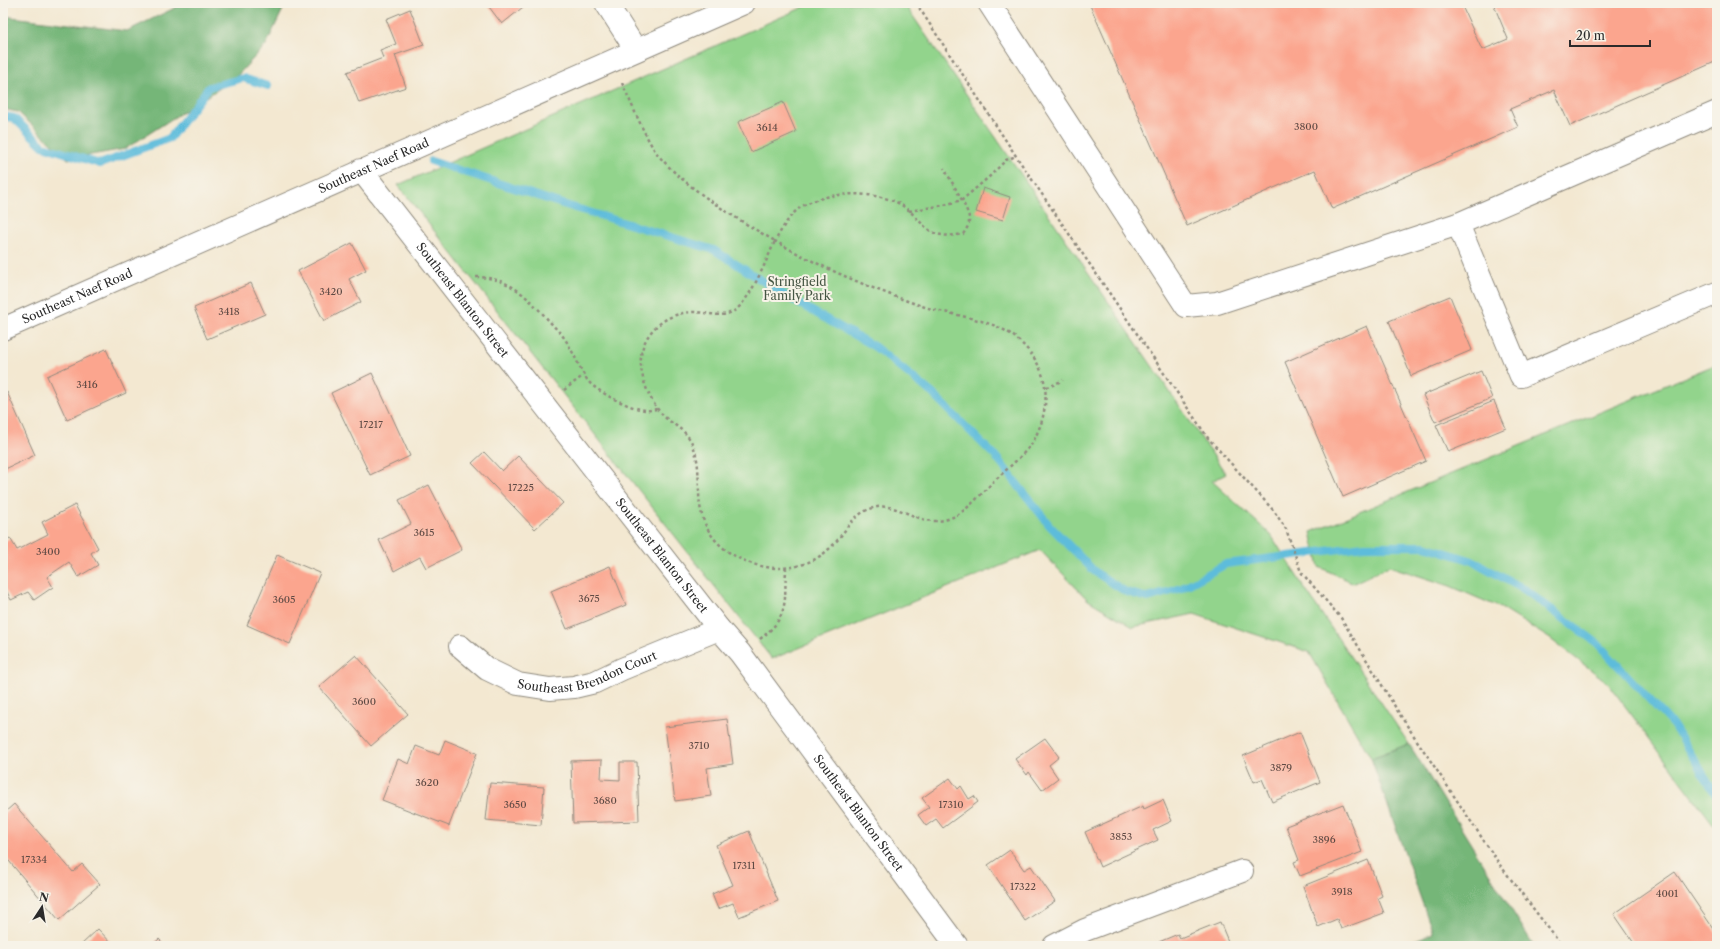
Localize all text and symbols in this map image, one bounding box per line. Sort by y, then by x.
scale bar [1570,22,1650,48]
text: 20 m [1576,28,1605,43]
house number: 3800 [1294,120,1318,133]
house number: 3614 [756,121,778,134]
street label: Southeast Naef Road [316,134,432,196]
street label: Southeast Blanton Street [413,239,513,361]
street label: Southeast Naef Road [19,265,135,327]
park label: Stringfield Family Park [763,274,832,303]
house number: 3420 [319,285,343,298]
house number: 3418 [218,305,240,318]
house number: 3416 [76,378,98,391]
house number: 17217 [359,418,383,431]
house number: 17225 [508,481,534,494]
street label: Southeast Blanton Street [613,495,712,616]
house number: 3615 [414,526,435,539]
house number: 3400 [36,545,60,558]
house number: 3675 [578,592,600,605]
house number: 3605 [272,593,296,606]
street label: Southeast Brendon Court [516,647,659,696]
house number: 3600 [352,695,376,708]
house number: 3710 [689,739,709,752]
street label: Southeast Blanton Street [811,751,907,875]
house number: 3879 [1270,761,1292,774]
house number: 3620 [415,776,439,789]
house number: 3680 [593,794,617,807]
house number: 3650 [503,798,527,811]
house number: 17310 [938,798,964,811]
house number: 3853 [1110,830,1132,843]
house number: 3896 [1312,833,1336,846]
house number: 17334 [21,853,47,866]
house number: 17311 [732,859,756,872]
house number: 17322 [1010,880,1036,893]
house number: 3918 [1331,885,1353,898]
north arrow [22,887,62,927]
house number: 4001 [1656,887,1679,900]
text: N [38,889,51,905]

